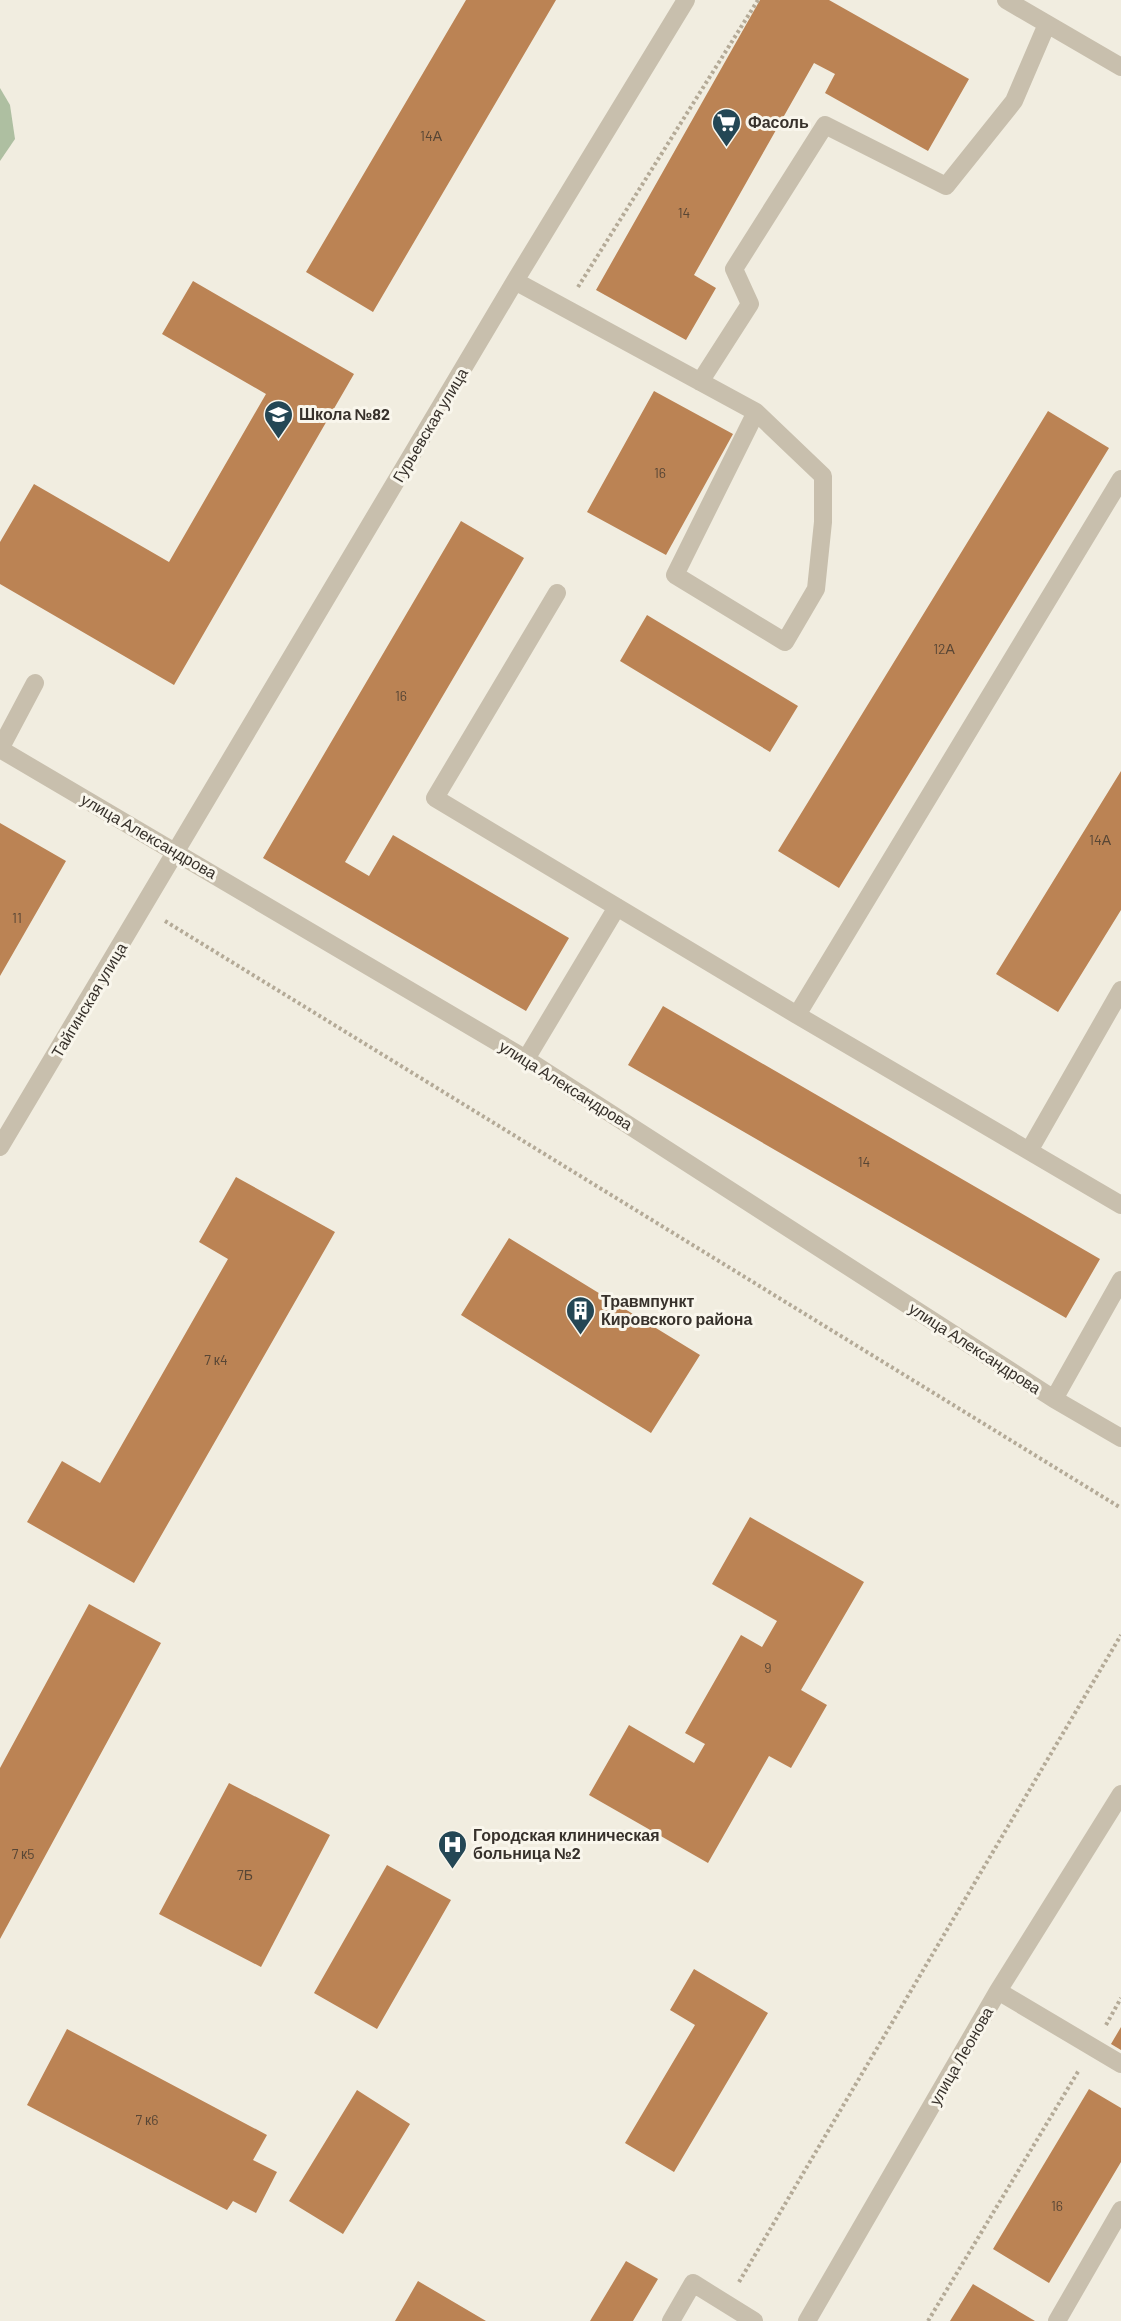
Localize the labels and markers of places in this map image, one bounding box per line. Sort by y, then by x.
supermarket icon: Фасоль [711,106,743,148]
place label: Фасоль [748,112,809,131]
school or university icon: Школа №82 [262,398,294,440]
place label: Школа №82 [299,404,390,423]
place label: Травмпункт Кировского района [601,1291,752,1328]
building icon: Травмпункт Кировского района [564,1294,596,1336]
place label: Городская клиническая больница №2 [473,1825,660,1862]
hospital icon: Городская клиническая больница №2 [436,1828,468,1870]

